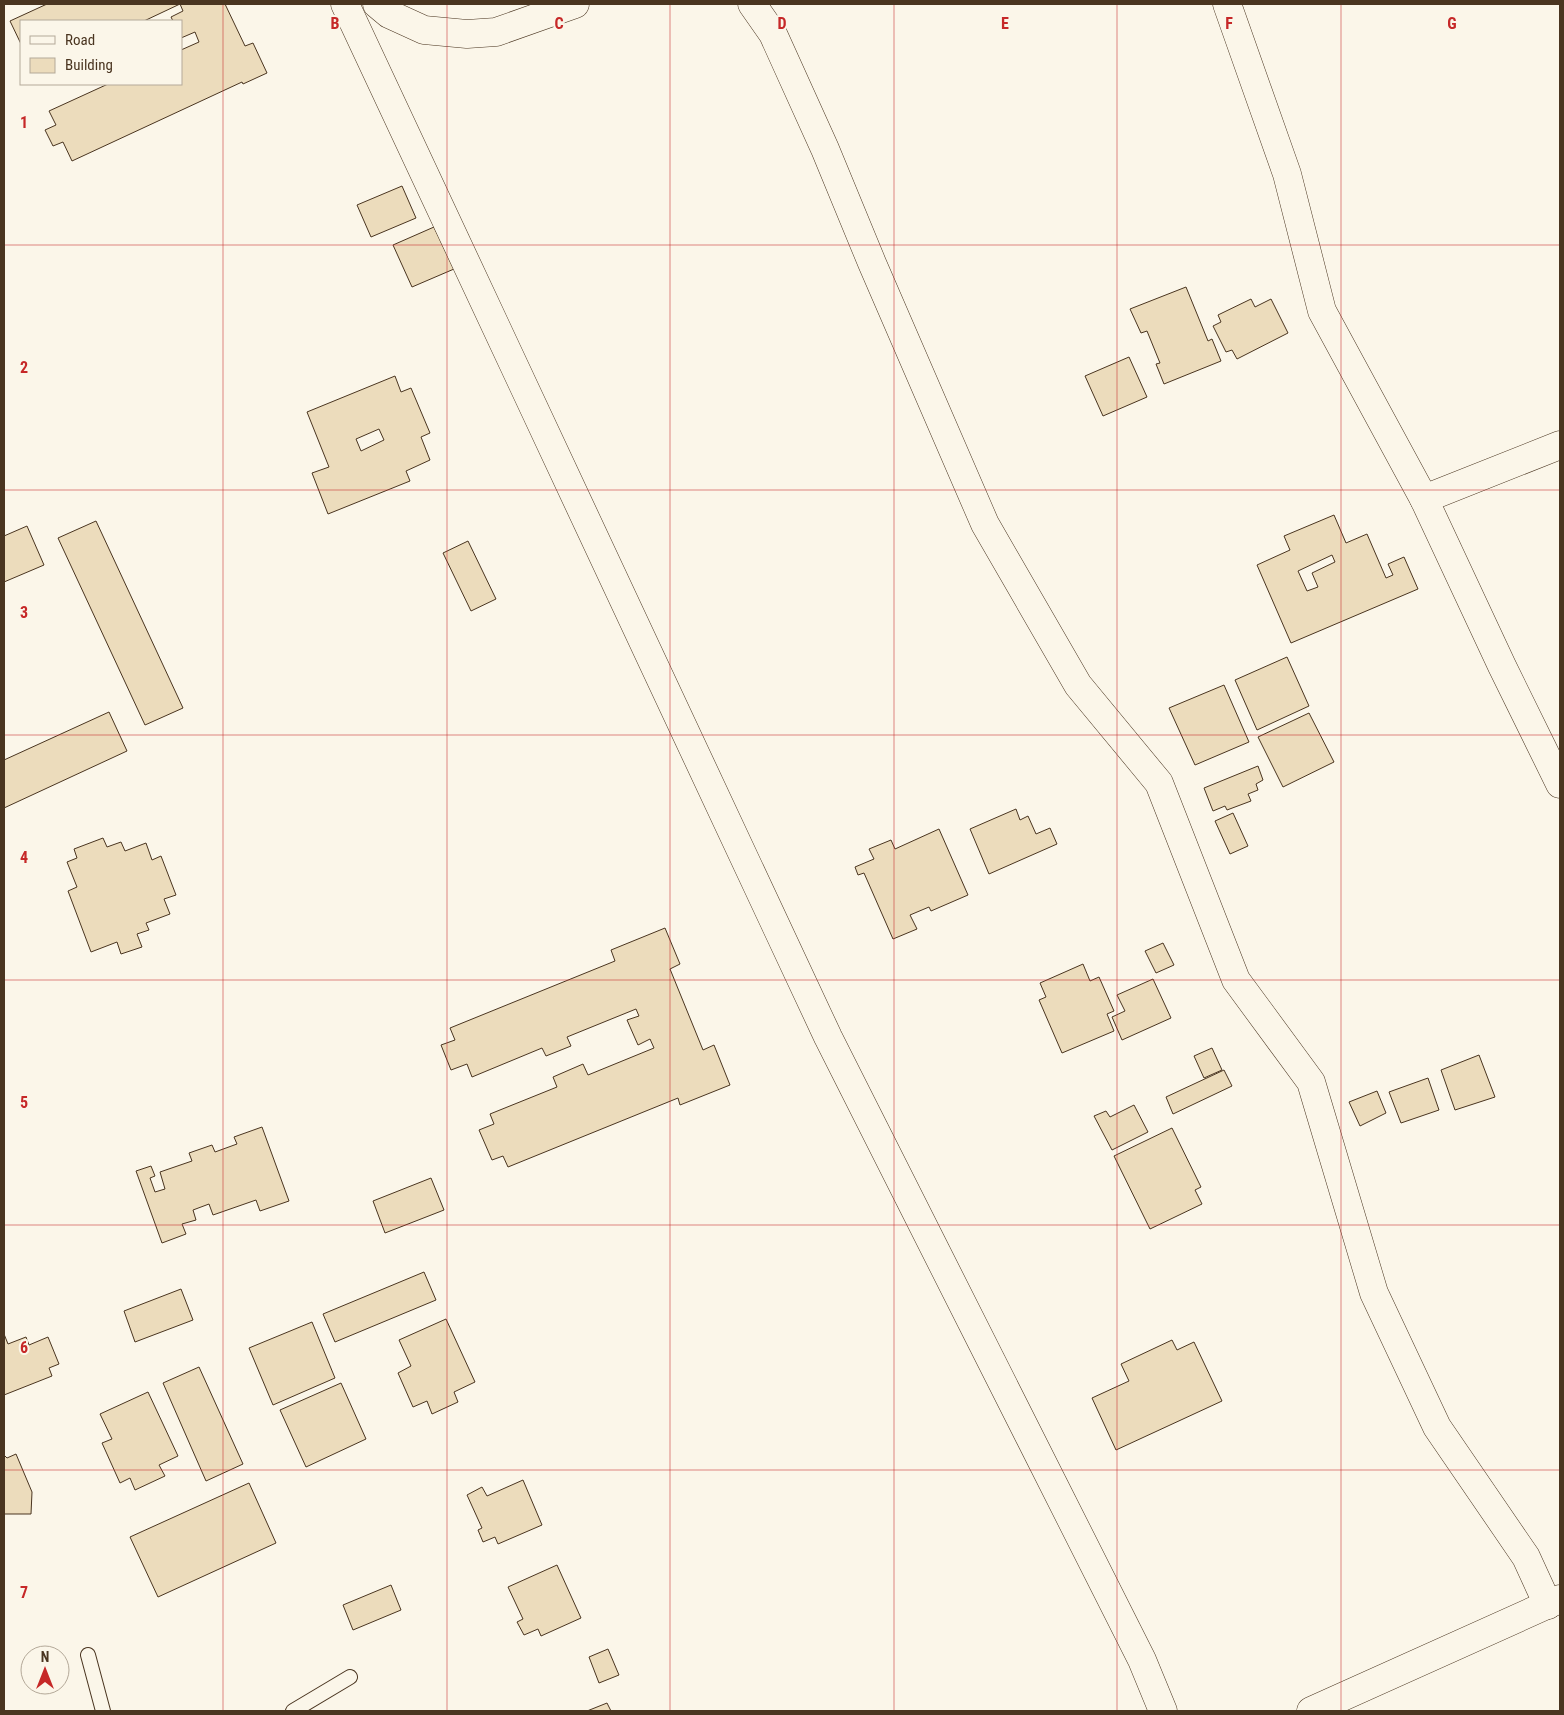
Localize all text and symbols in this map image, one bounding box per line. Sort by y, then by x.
text: B [331,14,340,33]
text: C [554,14,564,33]
text: D [777,14,787,33]
text: E [1001,14,1009,33]
text: F [1225,14,1233,33]
text: G [1447,14,1457,33]
legend [20,20,182,85]
text: Road [65,31,95,49]
text: Building [65,56,113,74]
text: 1 [20,113,28,132]
text: 2 [20,358,28,377]
text: 3 [20,603,28,622]
text: 4 [20,848,28,867]
text: 5 [20,1093,28,1112]
text: 6 [20,1338,28,1357]
text: 7 [20,1583,28,1602]
north arrow [20,1645,70,1695]
text: N [41,1649,49,1665]

